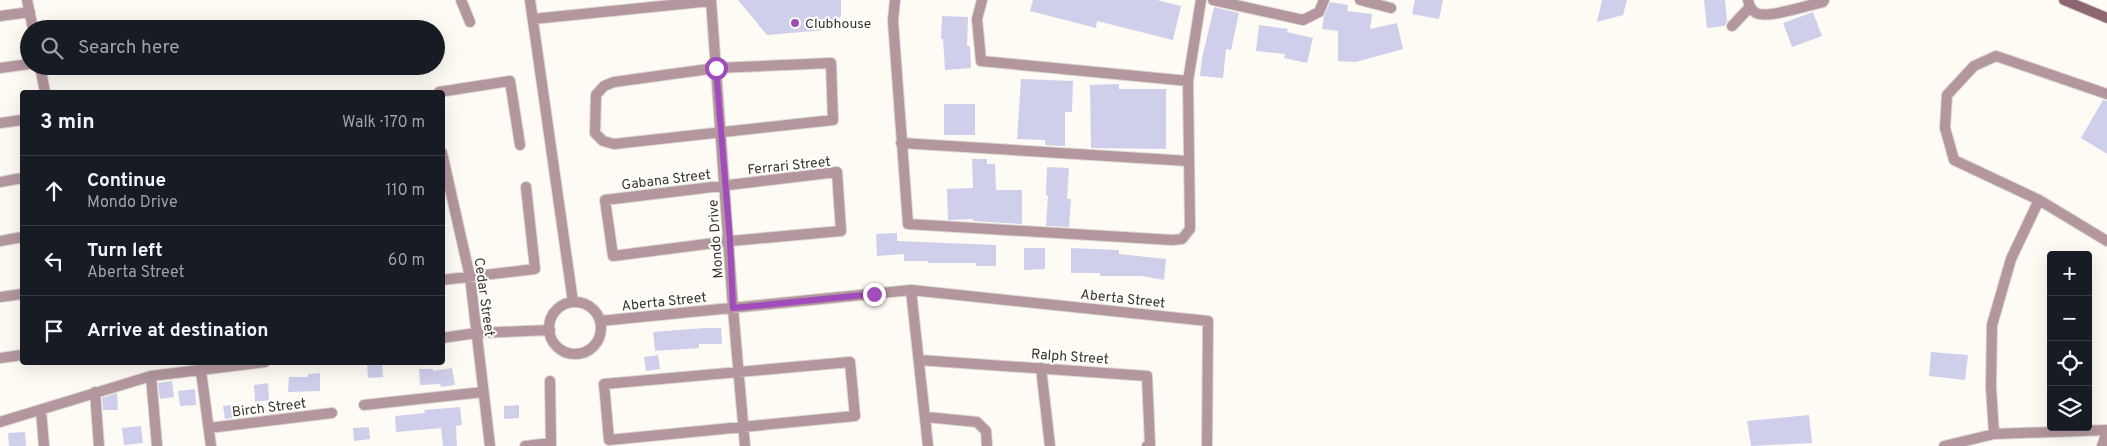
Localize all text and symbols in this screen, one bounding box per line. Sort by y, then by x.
place label: Clubhouse [805,16,871,33]
marker: Clubhouse [789,17,801,29]
search box [20,20,445,75]
icon: search [38,34,66,62]
text: Search here [78,36,180,60]
route start [705,57,728,80]
text: 3 min [40,109,95,136]
text: Walk · 170 m [342,113,425,133]
street label: Ferrari Street [747,154,831,179]
street label: Gabana Street [621,167,712,194]
text: Continue [87,169,166,193]
icon: ahead [40,177,68,205]
text: 110 m [385,181,425,201]
text: Mondo Drive [87,193,178,213]
street label: Mondo Drive [705,199,728,279]
text: Turn left [87,239,163,263]
icon: left [40,247,68,275]
text: 60 m [388,251,425,271]
map controls [2047,251,2092,431]
button: + [2047,251,2092,296]
street label: Cedar Street [470,257,497,338]
text: Aberta Street [87,263,184,283]
route end [863,283,886,306]
street label: Aberta Street [1080,287,1166,312]
street label: Aberta Street [621,290,707,315]
button: − [2047,296,2092,341]
icon: arrive [40,317,68,345]
text: Arrive at destination [87,319,268,343]
button: locate [2047,341,2092,386]
street label: Ralph Street [1030,346,1109,369]
button: layers [2047,386,2092,431]
street label: Birch Street [231,396,307,421]

